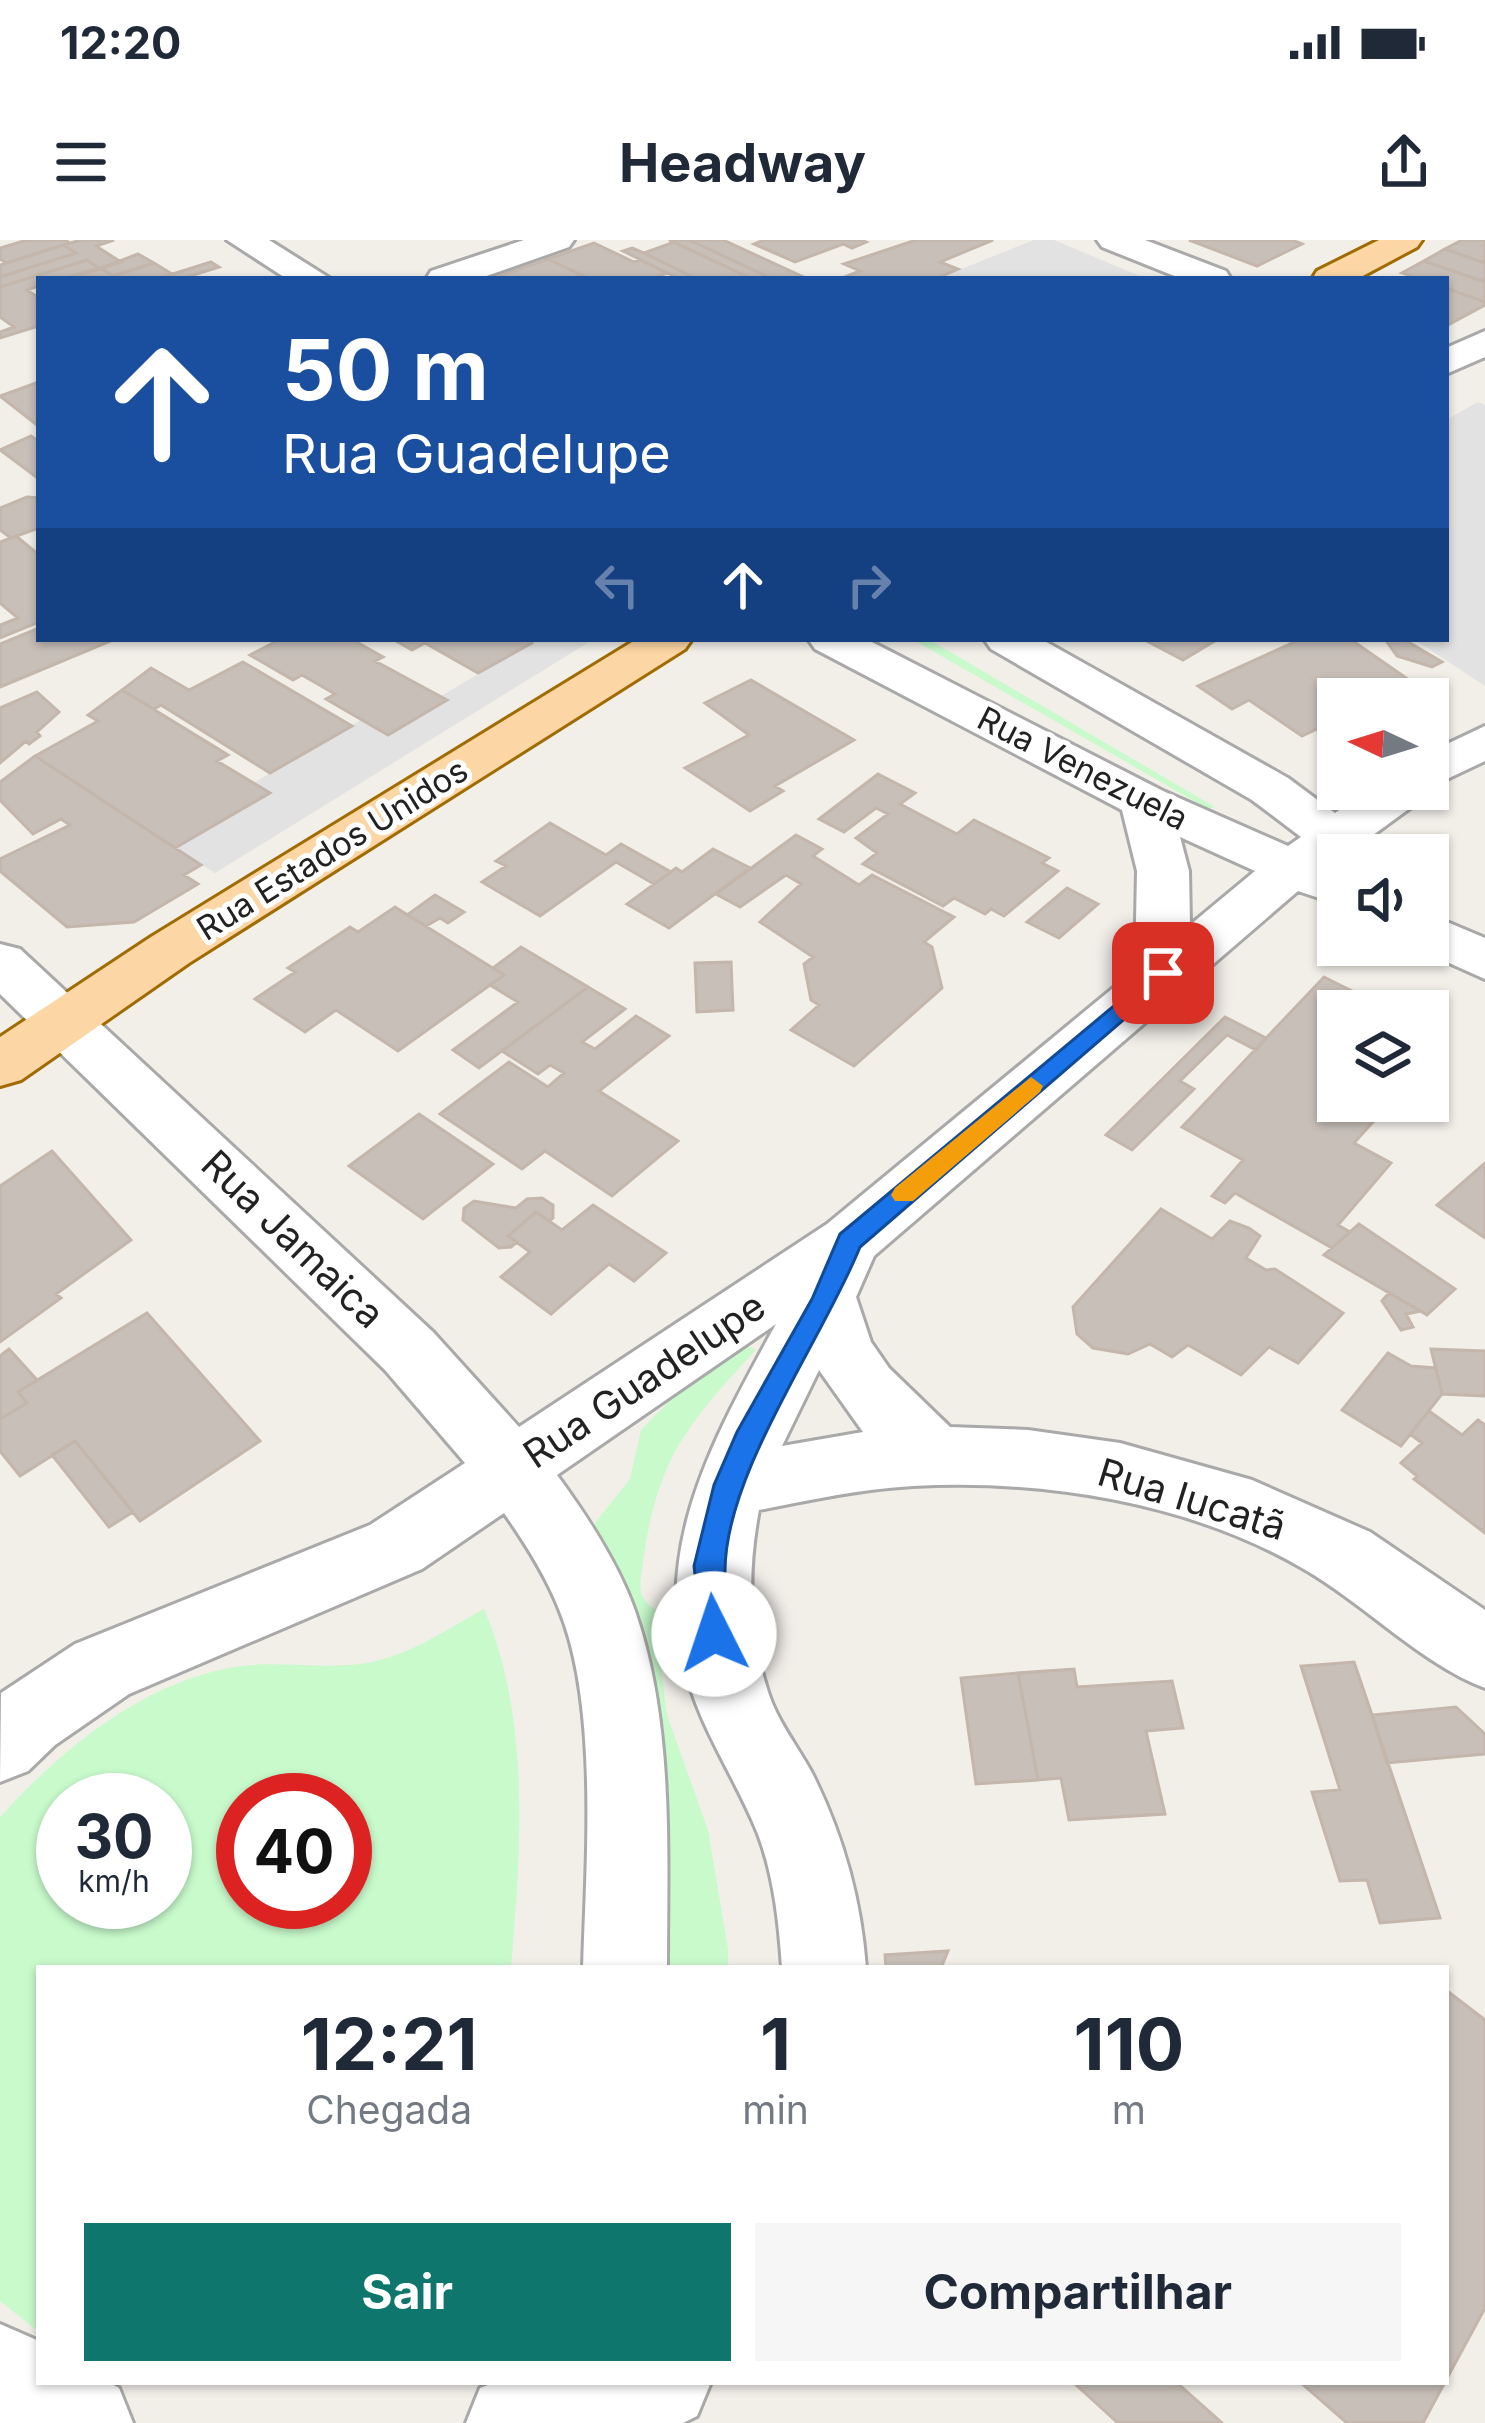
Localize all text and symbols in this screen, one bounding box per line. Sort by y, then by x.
text: 12:20 [60,15,181,70]
icon: menu [48,129,114,195]
icon: share [1371,129,1437,195]
text: Headway [619,130,866,195]
text: 50 m [282,319,489,420]
icon: ahead [84,324,240,480]
text: Rua Guadelupe [282,421,671,486]
icon: left [584,552,650,618]
icon: ahead [710,552,776,618]
icon: right [836,552,902,618]
north arrow [1317,678,1449,810]
map controls [1317,678,1449,1122]
street label: Rua Venezuela [971,698,1195,838]
street label: Rua Estados Unidos [189,750,475,948]
button: sound [1317,834,1449,966]
pin [1112,922,1214,1024]
icon: arrive [1130,940,1196,1006]
button: layers [1317,990,1449,1122]
street label: Rua Jamaica [192,1140,394,1337]
street label: Rua Guadelupe [514,1282,773,1478]
street label: Rua Iucatã [1093,1448,1292,1549]
position arrow [651,1571,777,1697]
speed limit sign: 40 [216,1773,372,1929]
text: 30 [74,1800,154,1872]
text: km/h [78,1863,150,1899]
text: 12:21 [301,2000,478,2087]
text: 1 [760,2000,791,2087]
text: 110 [1074,2000,1184,2087]
text: Chegada [306,2086,472,2133]
text: min [742,2086,809,2133]
text: m [1112,2086,1146,2133]
button: Sair [84,2223,731,2361]
button: Compartilhar [755,2223,1401,2361]

